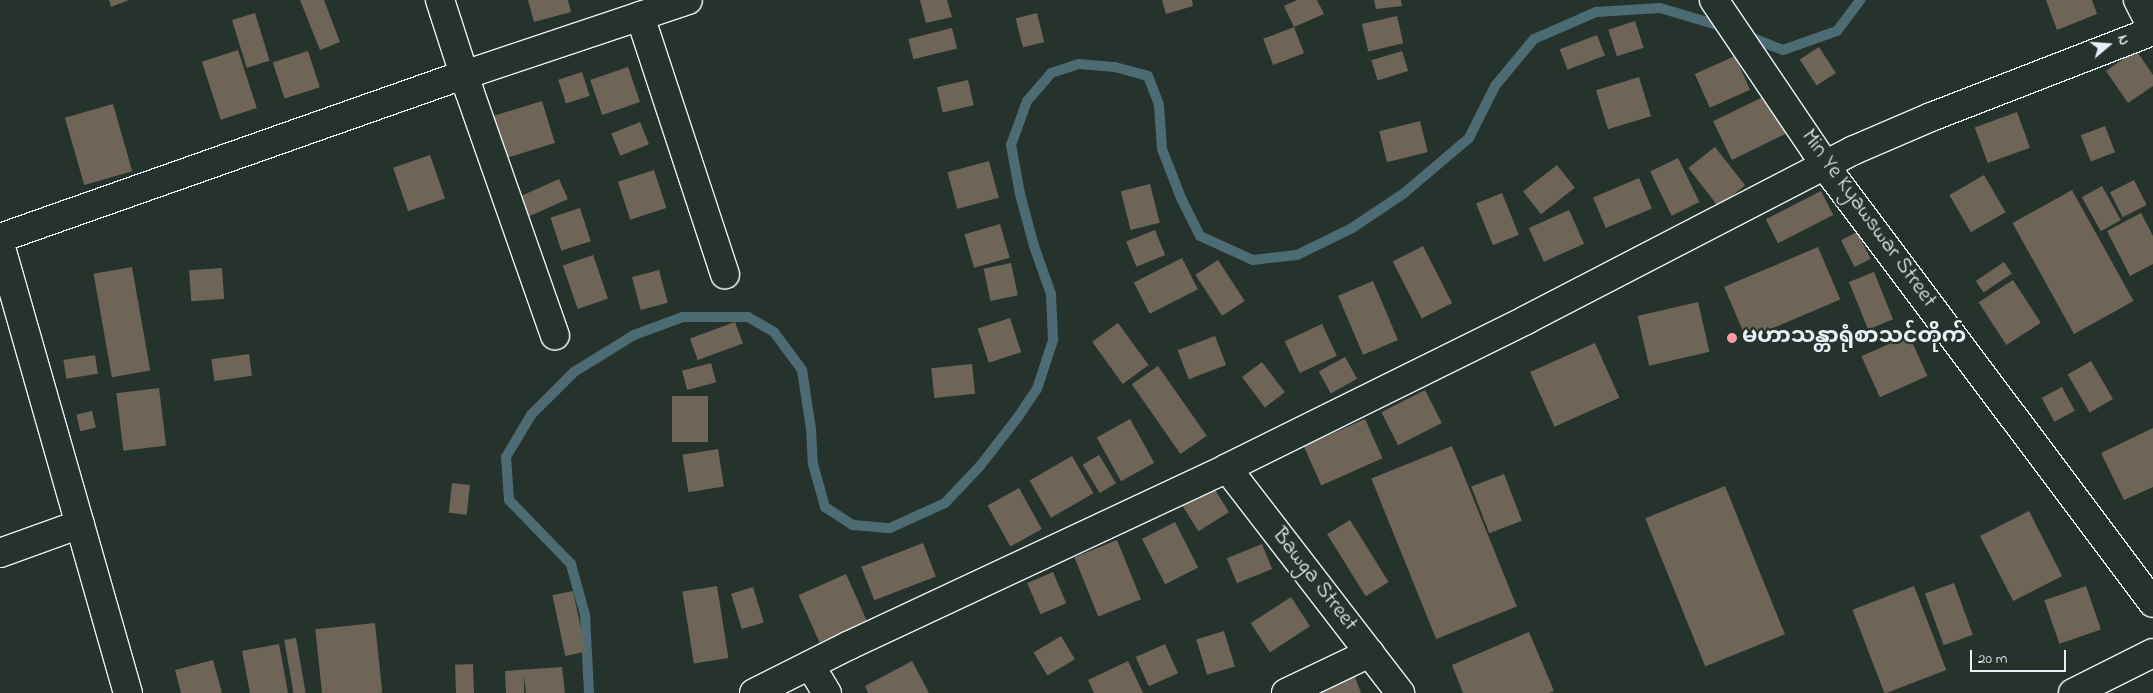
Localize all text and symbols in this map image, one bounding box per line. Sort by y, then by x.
north arrow [2083,20,2133,70]
text: N [2111,32,2134,48]
street label: Min Ye Kyawswar Street [1795,125,1941,313]
place label: မဟာသန္တာရုံစာသင်တိုက် [1742,325,1966,351]
marker: မဟာသန္တာရုံစာသင်တိုက် [1726,332,1738,344]
street label: Bawga Street [1265,523,1363,637]
scale bar [1973,640,2069,672]
text: 20 m [1978,648,2007,670]

